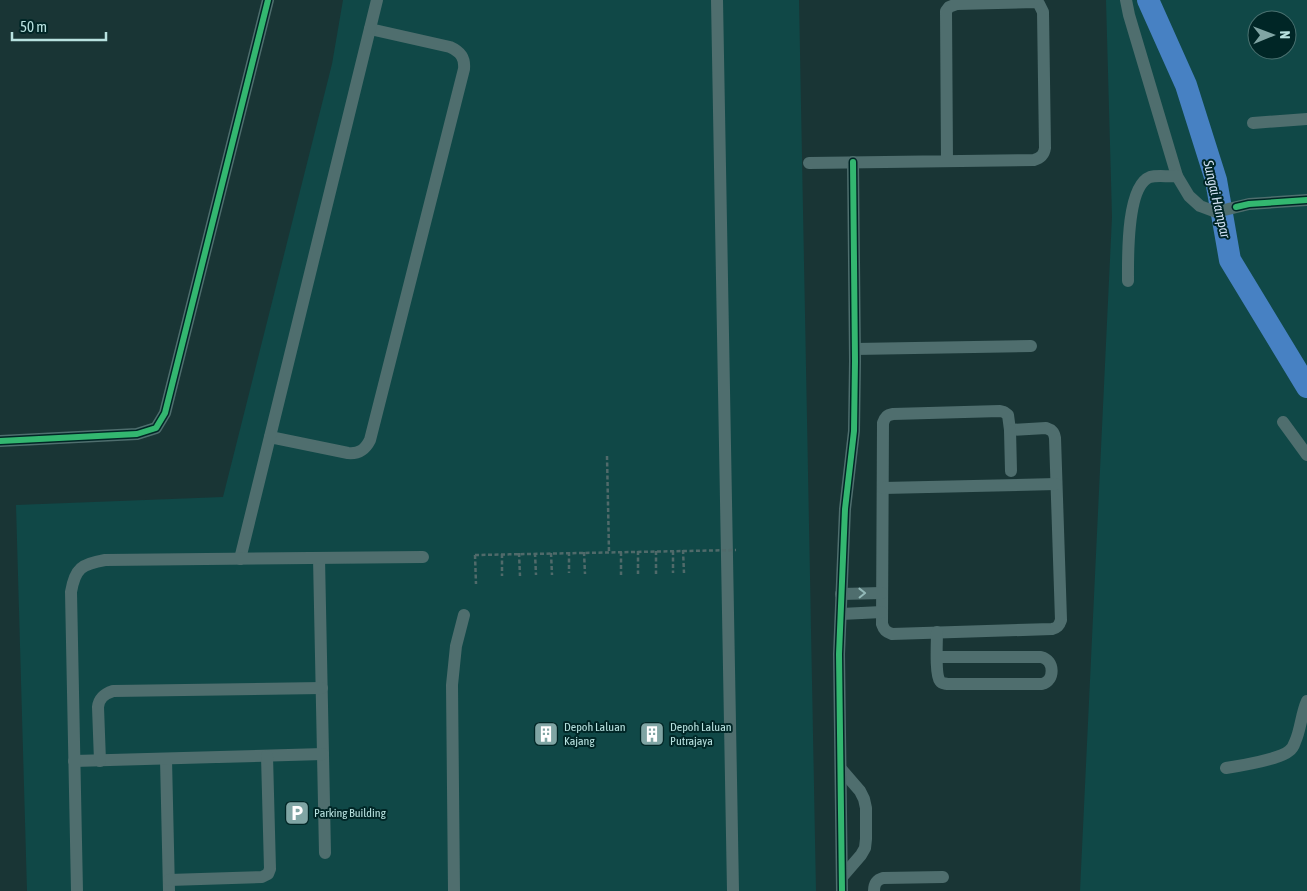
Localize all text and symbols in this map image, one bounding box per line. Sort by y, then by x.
scale bar [12,10,106,42]
north arrow [1247,10,1297,60]
text: 50 m [20,18,47,35]
text: N [1277,31,1293,39]
water label: Sungai Hampar [1200,158,1234,240]
one-way arrow [858,588,866,599]
place label: Depoh Laluan Kajang [564,720,626,748]
place label: Depoh Laluan Putrajaya [670,720,732,748]
building icon: Depoh Laluan Kajang [533,721,559,747]
building icon: Depoh Laluan Putrajaya [639,721,665,747]
parking icon: Parking Building [284,800,310,826]
place label: Parking Building [314,806,387,820]

